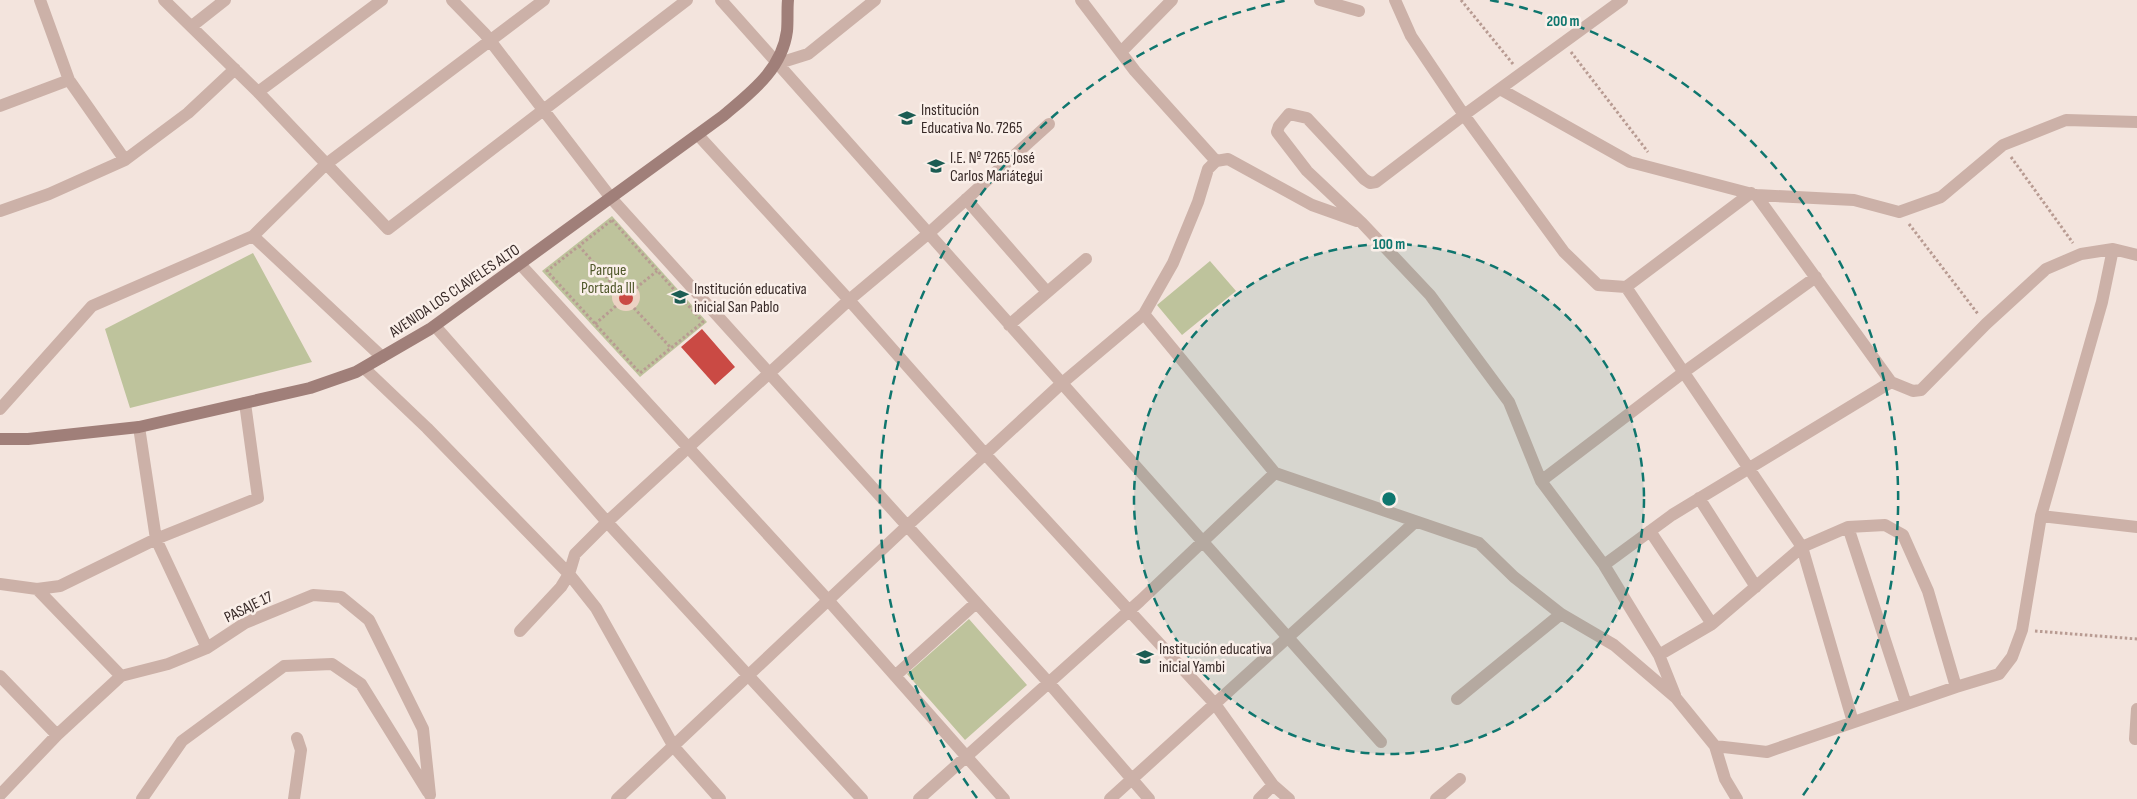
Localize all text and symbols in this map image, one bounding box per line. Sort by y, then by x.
text: 200 m [1546,12,1580,31]
place label: Institución Educativa No. 7265 [921,101,1022,138]
school or university icon: Institución Educativa No. 7265 [897,108,917,128]
place label: I.E. Nº 7265 José Carlos Mariátegui [950,149,1043,186]
school or university icon: I.E. Nº 7265 José Carlos Mariátegui [926,156,946,176]
text: 100 m [1373,235,1405,254]
street label: AVENIDA LOS CLAVELES ALTO [385,240,524,343]
park label: Parque Portada III [581,261,635,298]
place label: Institución educativa inicial San Pablo [694,280,807,317]
school or university icon: Institución educativa inicial San Pablo [670,287,690,307]
centre of rings [1380,490,1398,508]
street label: PASAJE 17 [221,587,277,627]
place label: Institución educativa inicial Yambi [1159,640,1272,677]
school or university icon: Institución educativa inicial Yambi [1135,647,1155,667]

